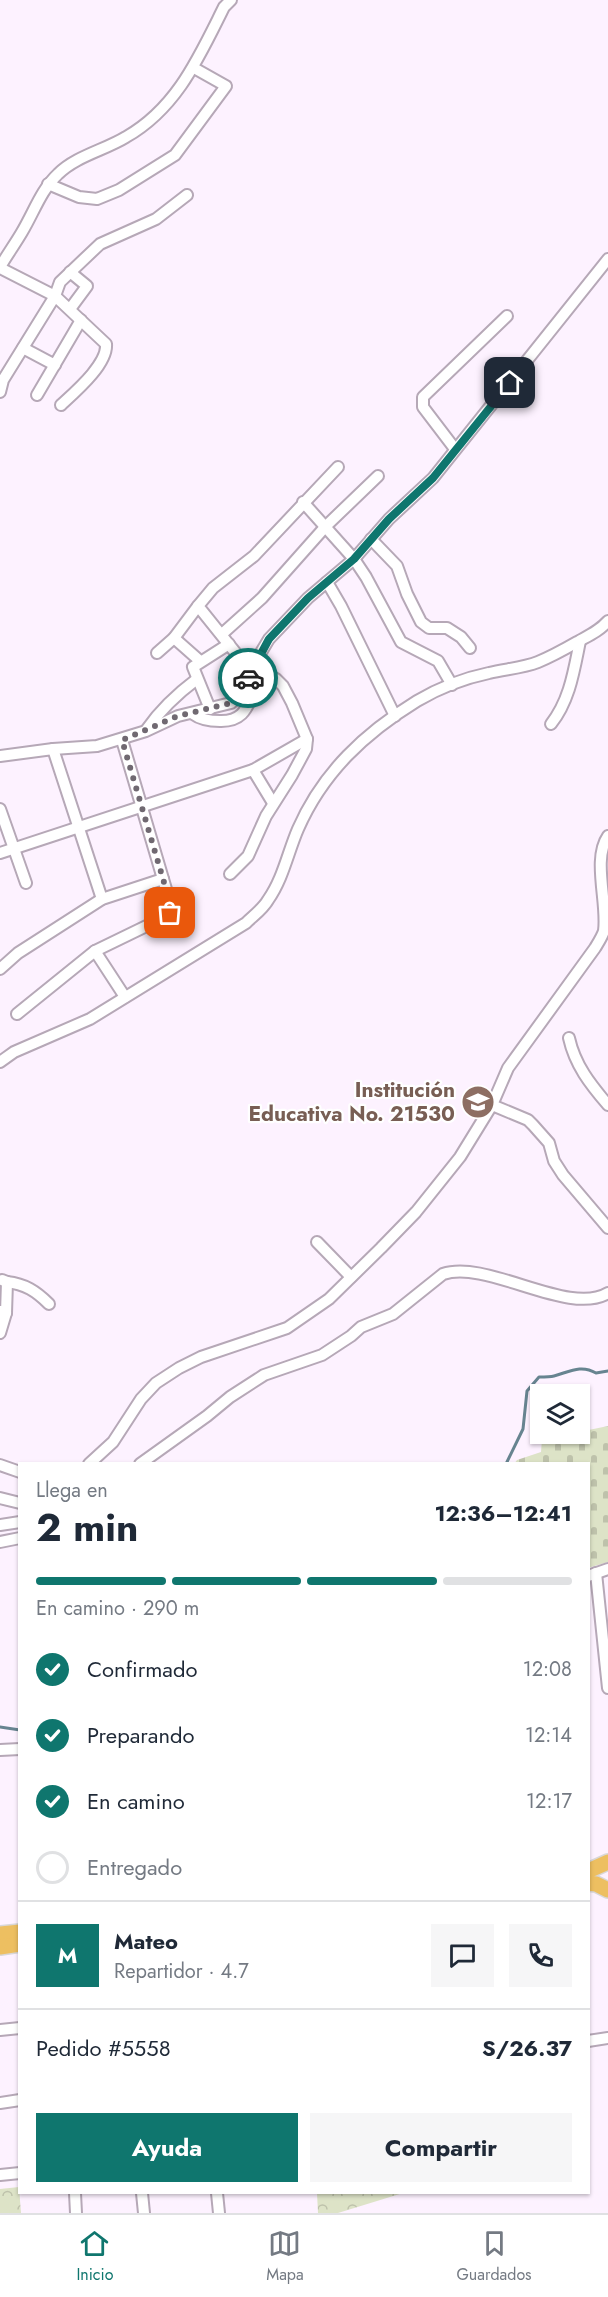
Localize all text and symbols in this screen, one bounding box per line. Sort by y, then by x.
pin [484,357,535,408]
icon: home [493,366,526,399]
courier [218,648,278,708]
icon: car [232,662,265,695]
pin [144,887,195,938]
icon: bag [153,896,186,929]
place label: Institución Educativa No. 21530 [248,1075,455,1129]
school or university icon: Institución Educativa No. 21530 [460,1084,496,1120]
map controls [530,1384,590,1444]
button: layers [530,1384,590,1444]
text: Llega en [36,1476,108,1505]
text: 12:36–12:41 [434,1497,572,1529]
text: 2 min [36,1499,138,1556]
text: En camino · 290 m [36,1594,199,1623]
icon: check [36,1653,69,1686]
text: Confirmado [87,1653,197,1685]
text: 12:08 [523,1655,572,1684]
icon: check [36,1719,69,1752]
text: Preparando [87,1719,195,1751]
text: 12:14 [525,1721,572,1750]
icon: check [36,1785,69,1818]
text: En camino [87,1785,185,1817]
text: 12:17 [526,1787,572,1816]
text: Entregado [87,1851,182,1883]
button: chat [431,1924,494,1987]
button: phone [509,1924,572,1987]
text: Mateo [114,1925,178,1957]
text: M [58,1939,77,1971]
text: Repartidor · 4.7 [114,1957,249,1986]
text: Pedido #5558 [36,2032,171,2064]
text: S/26.37 [482,2032,572,2064]
button: Ayuda [36,2113,298,2182]
button: Compartir [310,2113,572,2182]
tab: Inicio [76,2227,113,2286]
tab: Mapa [266,2227,304,2286]
tab: Guardados [456,2227,532,2286]

